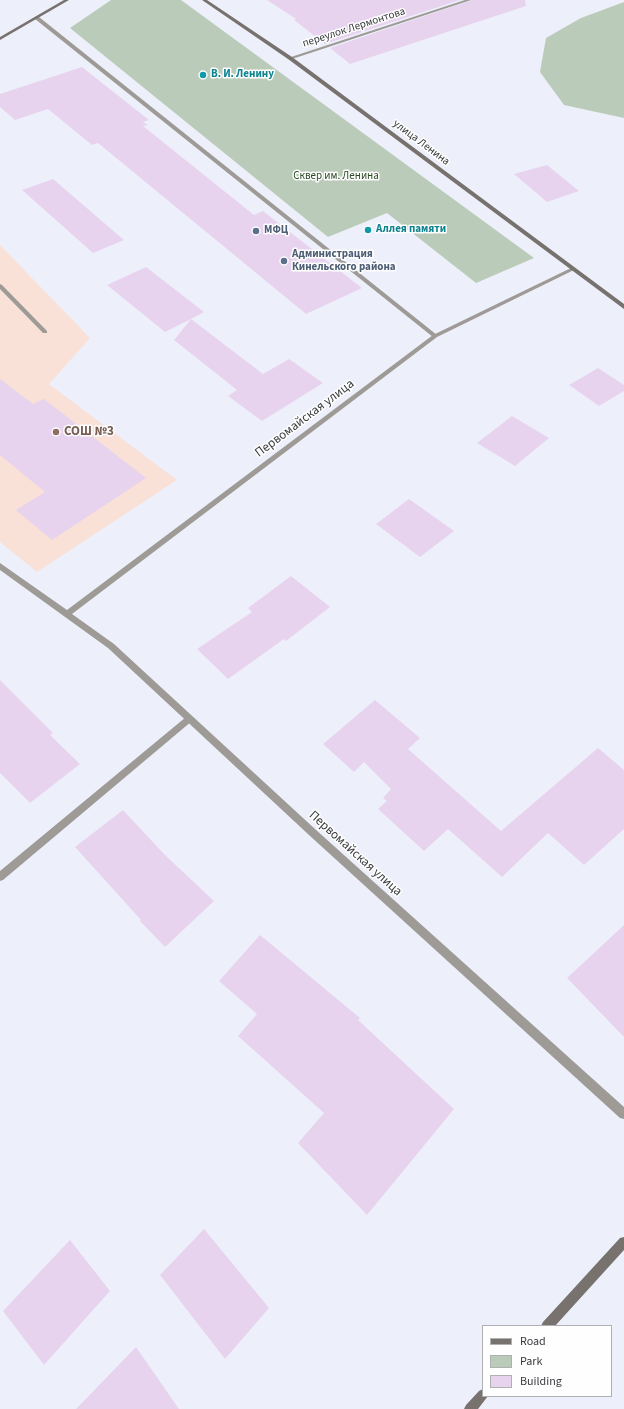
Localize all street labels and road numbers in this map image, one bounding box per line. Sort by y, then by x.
street label: переулок Лермонтова [301,5,407,51]
street label: улица Ленина [390,117,452,169]
street label: Первомайская улица [252,377,358,461]
street label: Первомайская улица [305,808,405,900]

